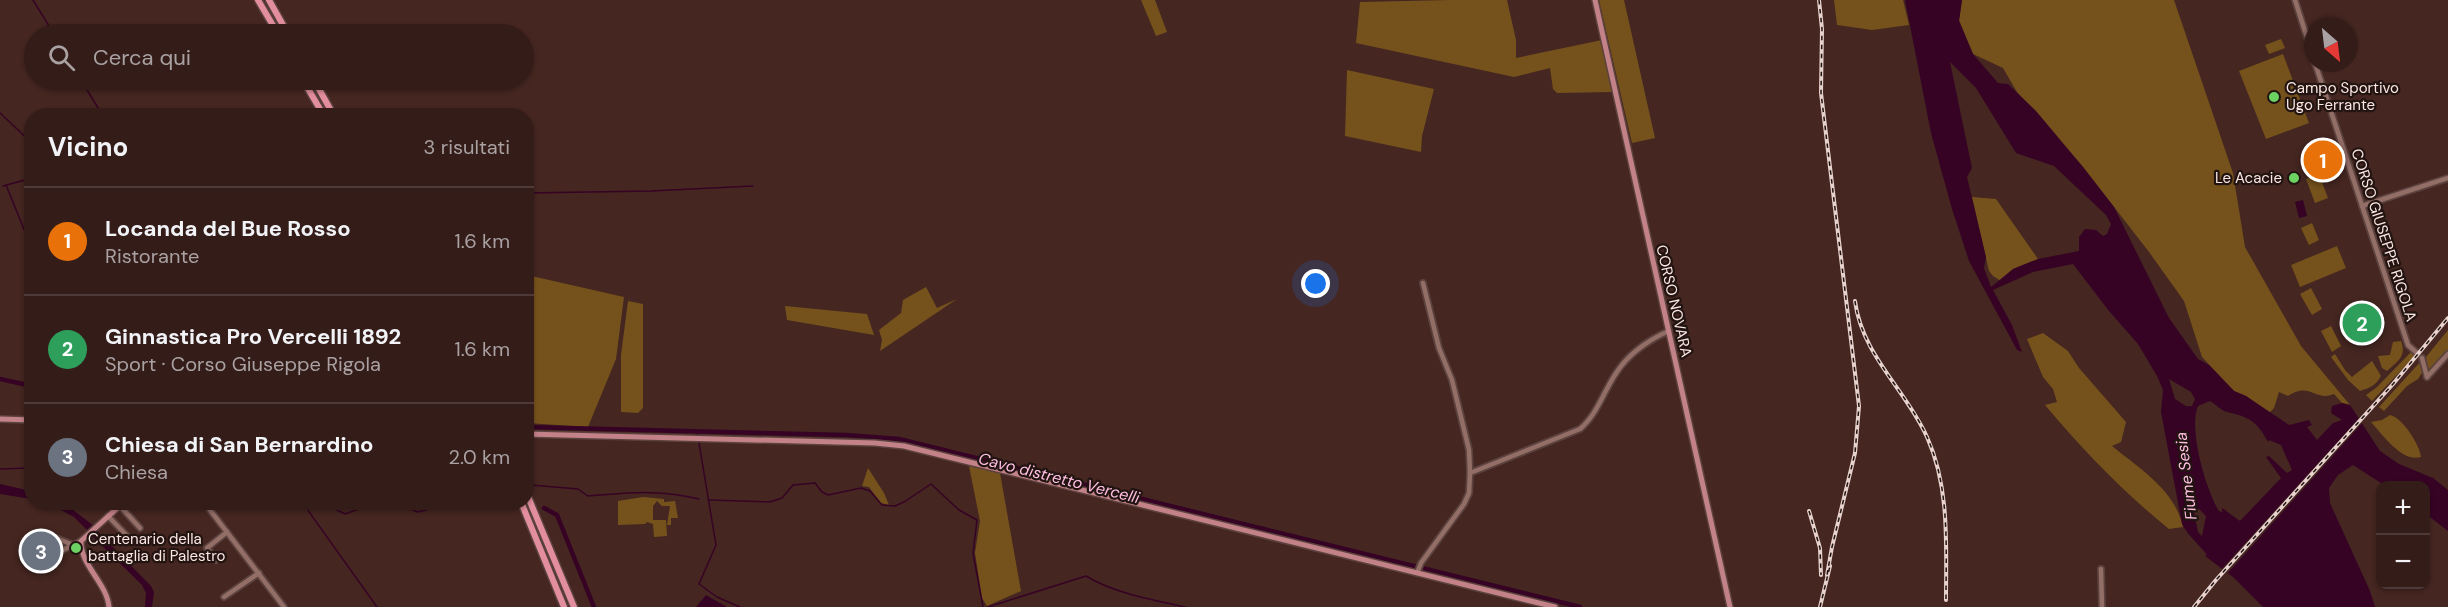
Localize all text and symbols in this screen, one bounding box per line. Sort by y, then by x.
north arrow [2304,18,2358,72]
search box [24,24,534,90]
icon: search [45,41,78,74]
text: Cerca qui [93,43,191,72]
place label: Campo Sportivo Ugo Ferrante [2286,78,2399,115]
marker: Campo Sportivo Ugo Ferrante [2267,90,2281,104]
text: Vicino [48,130,128,164]
text: 3 risultati [424,134,510,160]
pin: 1 [2304,138,2342,182]
street label: CORSO GIUSEPPE RIGOLA [2347,146,2421,324]
place label: Le Acacie [2215,168,2282,188]
marker: Le Acacie [2287,171,2301,185]
text: Locanda del Bue Rosso [105,214,351,243]
text: 1 [64,228,71,254]
text: 1.6 km [455,228,510,254]
text: Ristorante [105,243,199,269]
street label: CORSO NOVARA [1651,243,1697,359]
your location [1301,269,1330,298]
pin: 2 [2342,300,2382,346]
text: Ginnastica Pro Vercelli 1892 [105,322,401,351]
text: 2 [62,336,73,362]
text: 1.6 km [455,336,510,362]
text: Sport · Corso Giuseppe Rigola [105,351,381,377]
text: Chiesa di San Bernardino [105,430,373,459]
water label: Fiume Sesia [2170,431,2202,521]
text: 3 [61,444,74,470]
text: 2.0 km [448,444,510,470]
water label: Cavo distretto Vercelli [976,448,1143,508]
text: Chiesa [105,459,168,485]
map controls [2376,481,2430,589]
button: + [2376,481,2430,535]
pin: 3 [22,528,60,574]
place label: Centenario della battaglia di Palestro [88,529,225,566]
button: − [2376,535,2430,589]
marker: Centenario della battaglia di Palestro [69,541,83,555]

